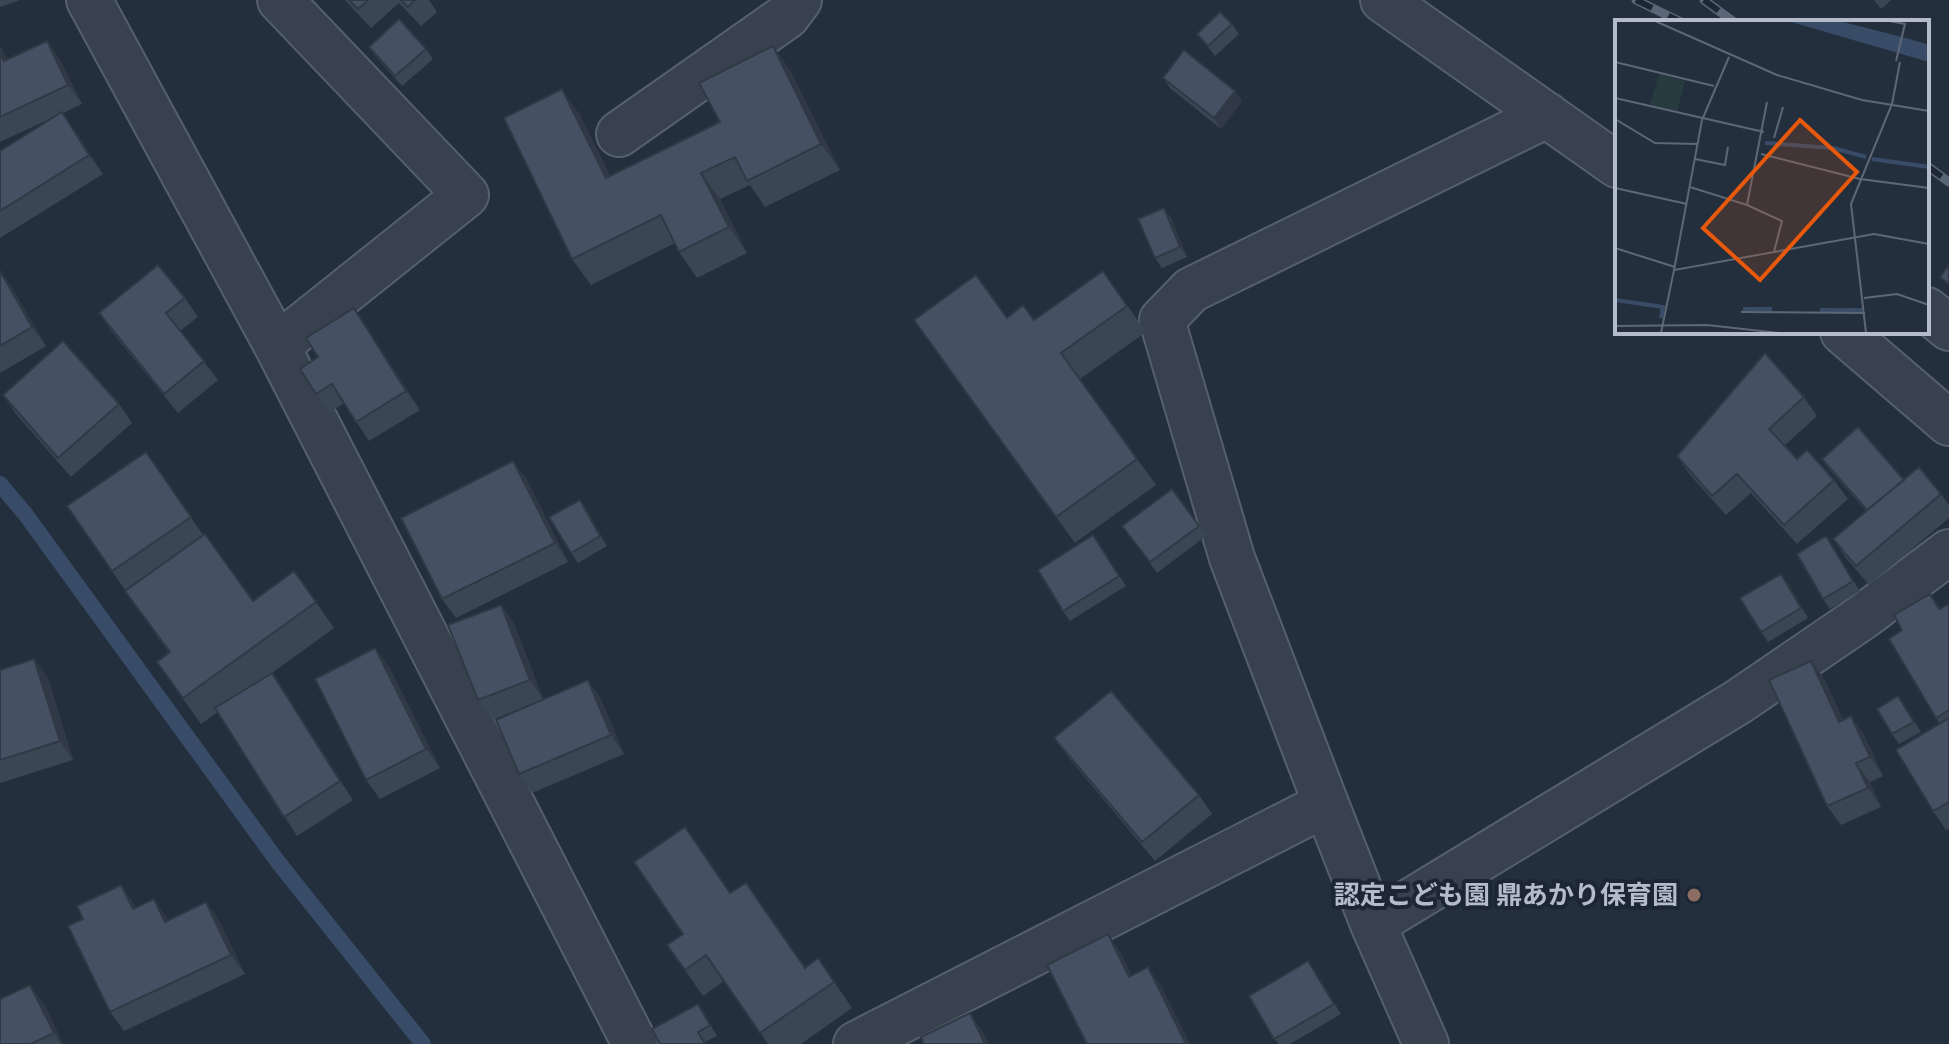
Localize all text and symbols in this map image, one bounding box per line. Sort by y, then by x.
inset map [1615,20,1929,334]
place label: 認定こども園 鼎あかり保育園 [1334,880,1678,910]
marker: 認定こども園 鼎あかり保育園 [1685,886,1703,904]

